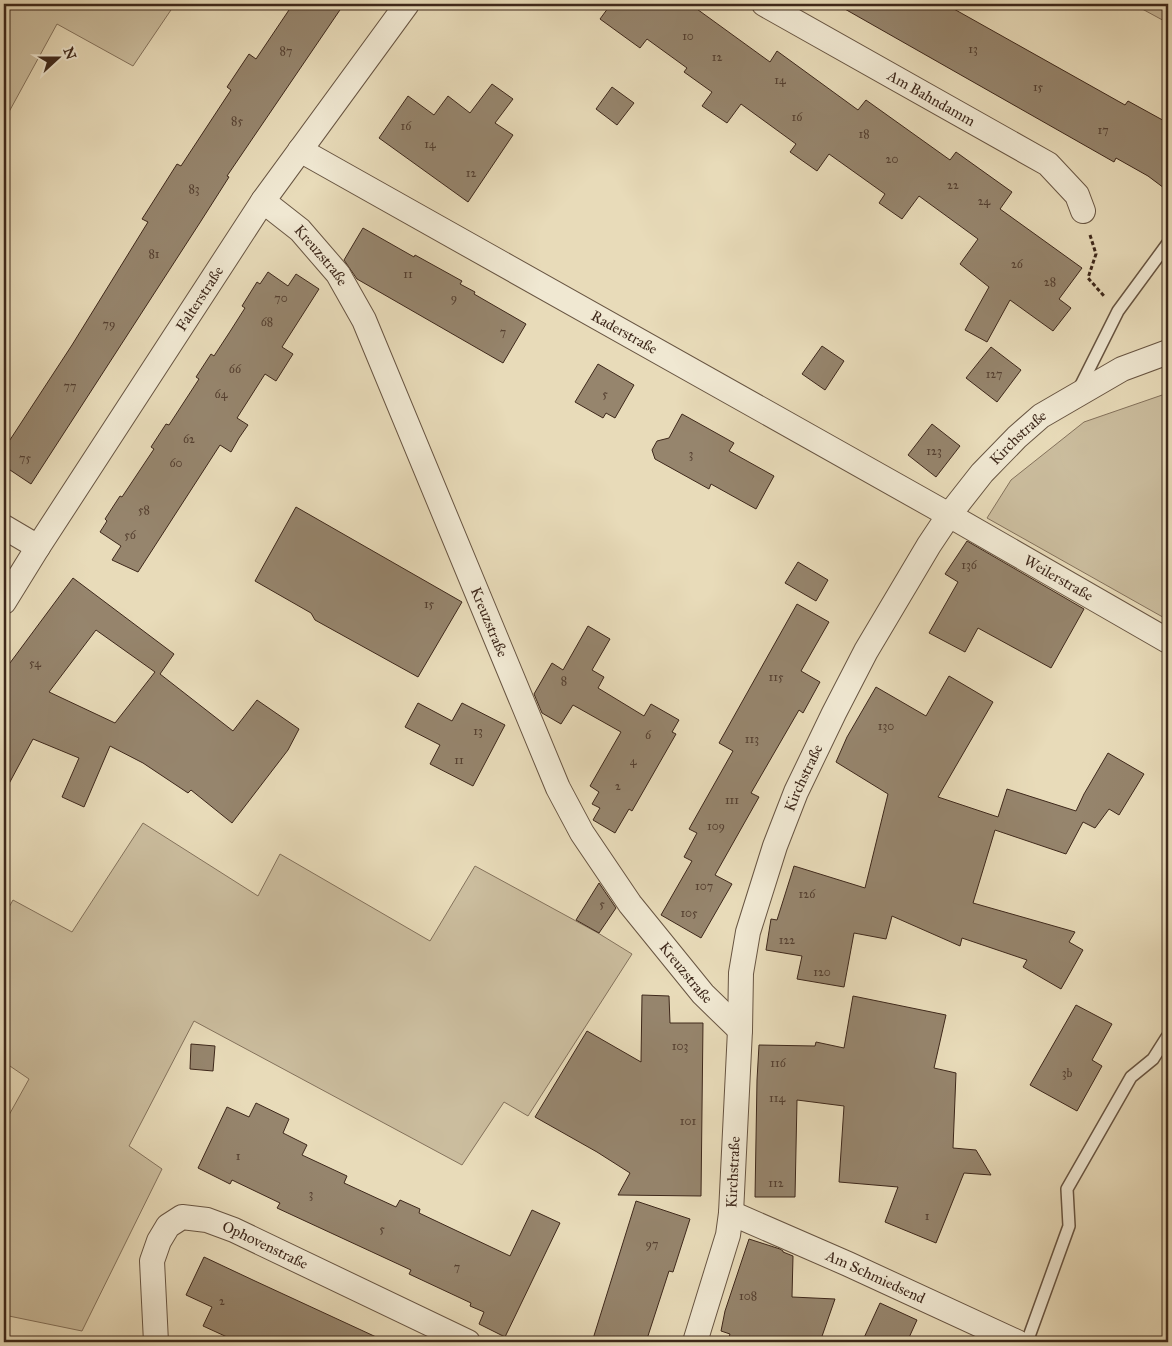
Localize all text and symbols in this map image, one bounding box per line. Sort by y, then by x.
house number: 10 [682,29,694,43]
north arrow [32,32,82,82]
house number: 13 [968,42,978,56]
house number: 87 [280,44,292,58]
text: N [60,45,80,62]
house number: 12 [712,50,722,64]
street label: Am Bahndamm [883,66,979,130]
house number: 14 [774,73,786,87]
house number: 15 [1033,80,1044,94]
house number: 16 [792,110,803,124]
house number: 85 [231,114,243,128]
house number: 16 [401,119,412,133]
house number: 17 [1097,123,1109,137]
house number: 18 [858,127,870,141]
house number: 14 [424,137,436,151]
house number: 20 [886,152,898,166]
house number: 12 [466,166,476,180]
house number: 22 [947,178,959,192]
house number: 83 [188,182,200,196]
house number: 24 [978,194,991,208]
street label: Kreuzstraße [291,221,352,289]
house number: 81 [148,247,160,261]
house number: 26 [1011,257,1024,271]
street label: Falterstraße [172,263,227,334]
house number: 11 [403,267,413,281]
house number: 28 [1044,275,1056,289]
house number: 70 [274,291,288,305]
house number: 9 [451,291,457,305]
street label: Raderstraße [588,307,661,358]
house number: 68 [261,315,273,329]
house number: 79 [103,317,115,331]
house number: 7 [500,325,506,339]
house number: 66 [229,362,242,376]
house number: 127 [986,367,1002,381]
house number: 77 [64,379,76,393]
house number: 64 [215,387,228,401]
house number: 5 [602,387,608,401]
street label: Kirchstraße [986,406,1049,469]
house number: 62 [183,432,195,446]
house number: 123 [926,444,942,458]
house number: 3 [689,447,694,461]
house number: 75 [19,451,31,465]
house number: 60 [169,456,183,470]
house number: 58 [138,503,150,517]
house number: 56 [124,528,137,542]
street label: Weilerstraße [1021,551,1096,605]
house number: 136 [961,558,978,572]
street label: Kreuzstraße [467,584,512,660]
house number: 15 [424,597,435,611]
house number: 54 [29,656,41,670]
house number: 115 [769,670,784,684]
house number: 8 [561,674,567,688]
house number: 130 [878,719,894,733]
house number: 13 [473,724,483,738]
house number: 6 [645,728,652,742]
house number: 113 [745,732,759,746]
street label: Kirchstraße [780,741,827,814]
house number: 11 [454,753,464,767]
house number: 4 [630,754,637,768]
house number: 2 [615,779,621,793]
house number: 111 [725,793,739,807]
house number: 109 [707,819,725,833]
house number: 107 [695,879,713,893]
house number: 126 [799,887,816,901]
house number: 5 [599,897,605,911]
house number: 105 [680,906,698,920]
house number: 122 [779,933,795,947]
street label: Kreuzstraße [656,938,716,1007]
house number: 120 [813,965,831,979]
house number: 103 [672,1039,688,1053]
house number: 116 [770,1056,787,1070]
house number: 3b [1062,1066,1072,1080]
house number: 114 [769,1091,785,1105]
house number: 101 [680,1114,696,1128]
street label: Kirchstraße [722,1136,744,1209]
house number: 1 [236,1149,241,1163]
house number: 112 [768,1176,784,1190]
house number: 3 [309,1187,314,1201]
house number: 1 [925,1209,930,1223]
street label: Ophovenstraße [220,1217,311,1273]
house number: 5 [379,1222,385,1236]
house number: 97 [646,1237,658,1251]
street label: Am Schmiedsend [822,1246,928,1308]
house number: 7 [454,1260,460,1274]
house number: 108 [739,1289,757,1303]
house number: 2 [219,1294,225,1308]

